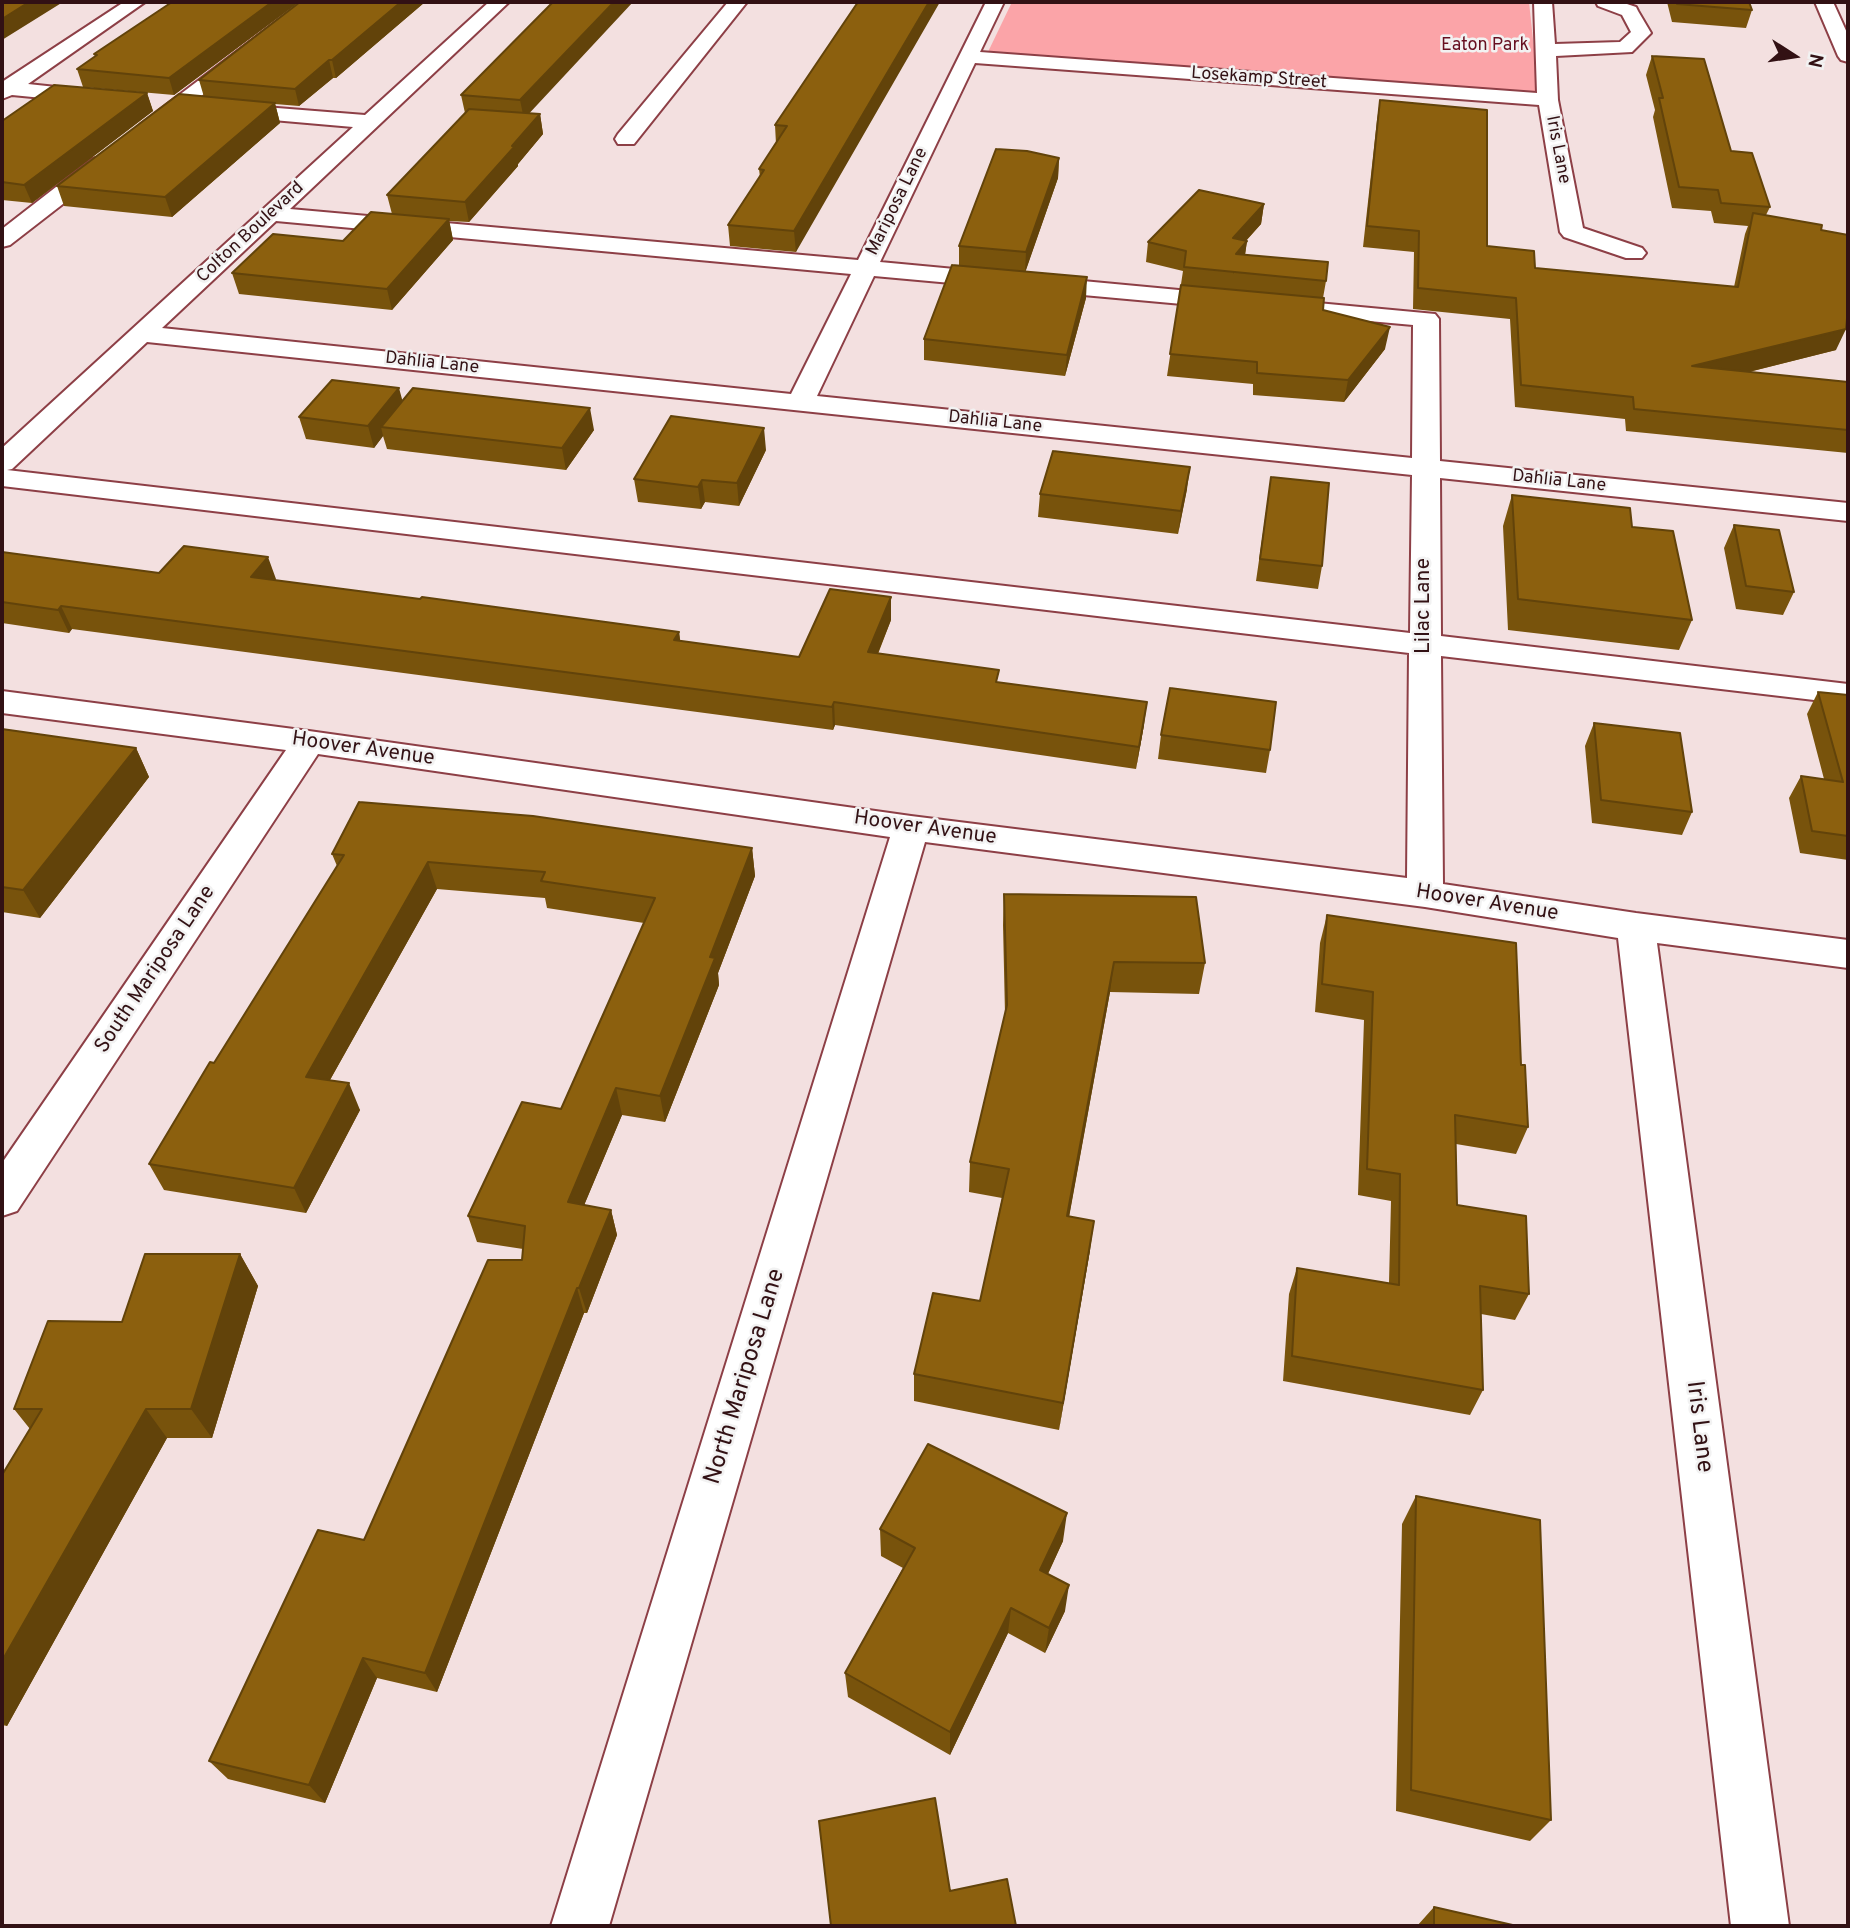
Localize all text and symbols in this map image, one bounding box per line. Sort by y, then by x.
north arrow [1759,21,1829,91]
park label: Eaton Park [1441,35,1529,57]
text: N [1801,51,1828,70]
street label: Losekamp Street [1190,63,1328,95]
street label: Iris Lane [1540,114,1574,186]
street label: Mariposa Lane [863,145,933,259]
street label: Colton Boulevard [193,178,309,288]
street label: Dahlia Lane [384,348,480,380]
street label: Dahlia Lane [947,407,1043,439]
street label: Dahlia Lane [1511,466,1607,498]
street label: Lilac Lane [1412,558,1438,654]
street label: Hoover Avenue [290,728,436,772]
street label: Hoover Avenue [852,807,998,851]
street label: Hoover Avenue [1414,880,1560,928]
street label: South Mariposa Lane [91,881,221,1059]
street label: North Mariposa Lane [699,1266,793,1488]
street label: Iris Lane [1678,1380,1718,1474]

